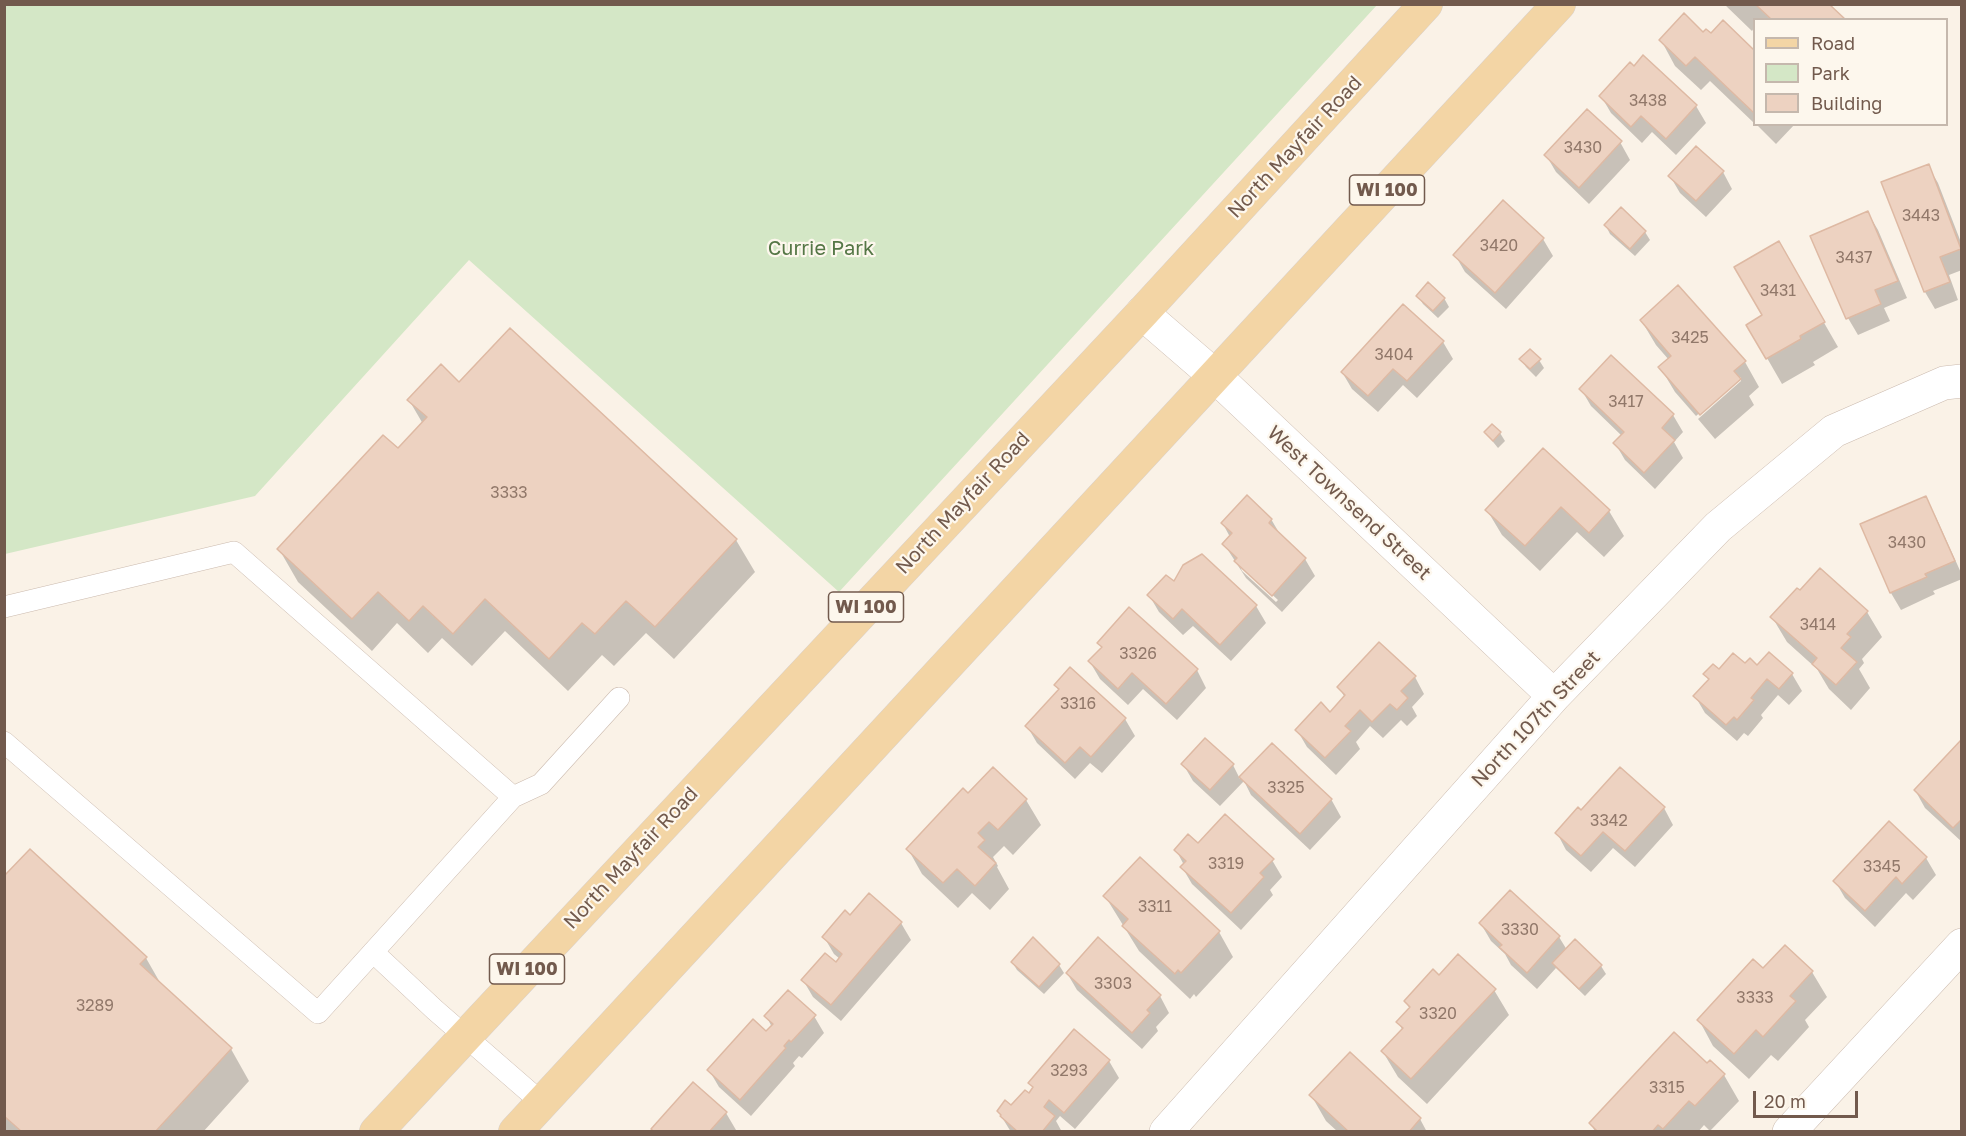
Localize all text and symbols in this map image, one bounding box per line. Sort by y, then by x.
legend [1753,18,1948,126]
text: Road [1811,32,1855,54]
text: Park [1811,62,1850,84]
street label: North Mayfair Road [1223,71,1367,223]
house number: 3438 [1629,91,1667,111]
text: Building [1811,92,1882,114]
house number: 3430 [1564,138,1602,158]
road number: WI 100 [1350,175,1424,205]
house number: 3443 [1902,206,1940,226]
house number: 3420 [1480,236,1518,256]
park label: Currie Park [768,237,874,261]
house number: 3437 [1836,248,1872,268]
house number: 3431 [1760,281,1796,301]
house number: 3425 [1671,328,1709,348]
house number: 3404 [1375,345,1413,365]
house number: 3417 [1608,392,1644,412]
street label: West Townsend Street [1262,421,1436,585]
street label: North Mayfair Road [891,427,1035,579]
house number: 3333 [490,483,528,503]
house number: 3430 [1888,533,1926,553]
road number: WI 100 [828,592,904,622]
house number: 3414 [1800,615,1836,635]
house number: 3326 [1119,644,1157,664]
street label: North 107th Street [1467,646,1605,792]
house number: 3316 [1060,694,1096,714]
house number: 3325 [1267,778,1305,798]
street label: North Mayfair Road [559,782,703,934]
house number: 3342 [1590,811,1628,831]
house number: 3319 [1208,854,1244,874]
house number: 3345 [1863,857,1901,877]
house number: 3311 [1138,897,1172,917]
house number: 3330 [1501,920,1539,940]
road number: WI 100 [490,954,564,984]
house number: 3303 [1094,974,1132,994]
house number: 3333 [1736,988,1774,1008]
house number: 3289 [76,996,114,1016]
house number: 3320 [1419,1004,1457,1024]
house number: 3293 [1050,1061,1088,1081]
house number: 3315 [1649,1078,1685,1098]
scale bar [1756,1079,1861,1117]
text: 20 m [1764,1090,1806,1112]

